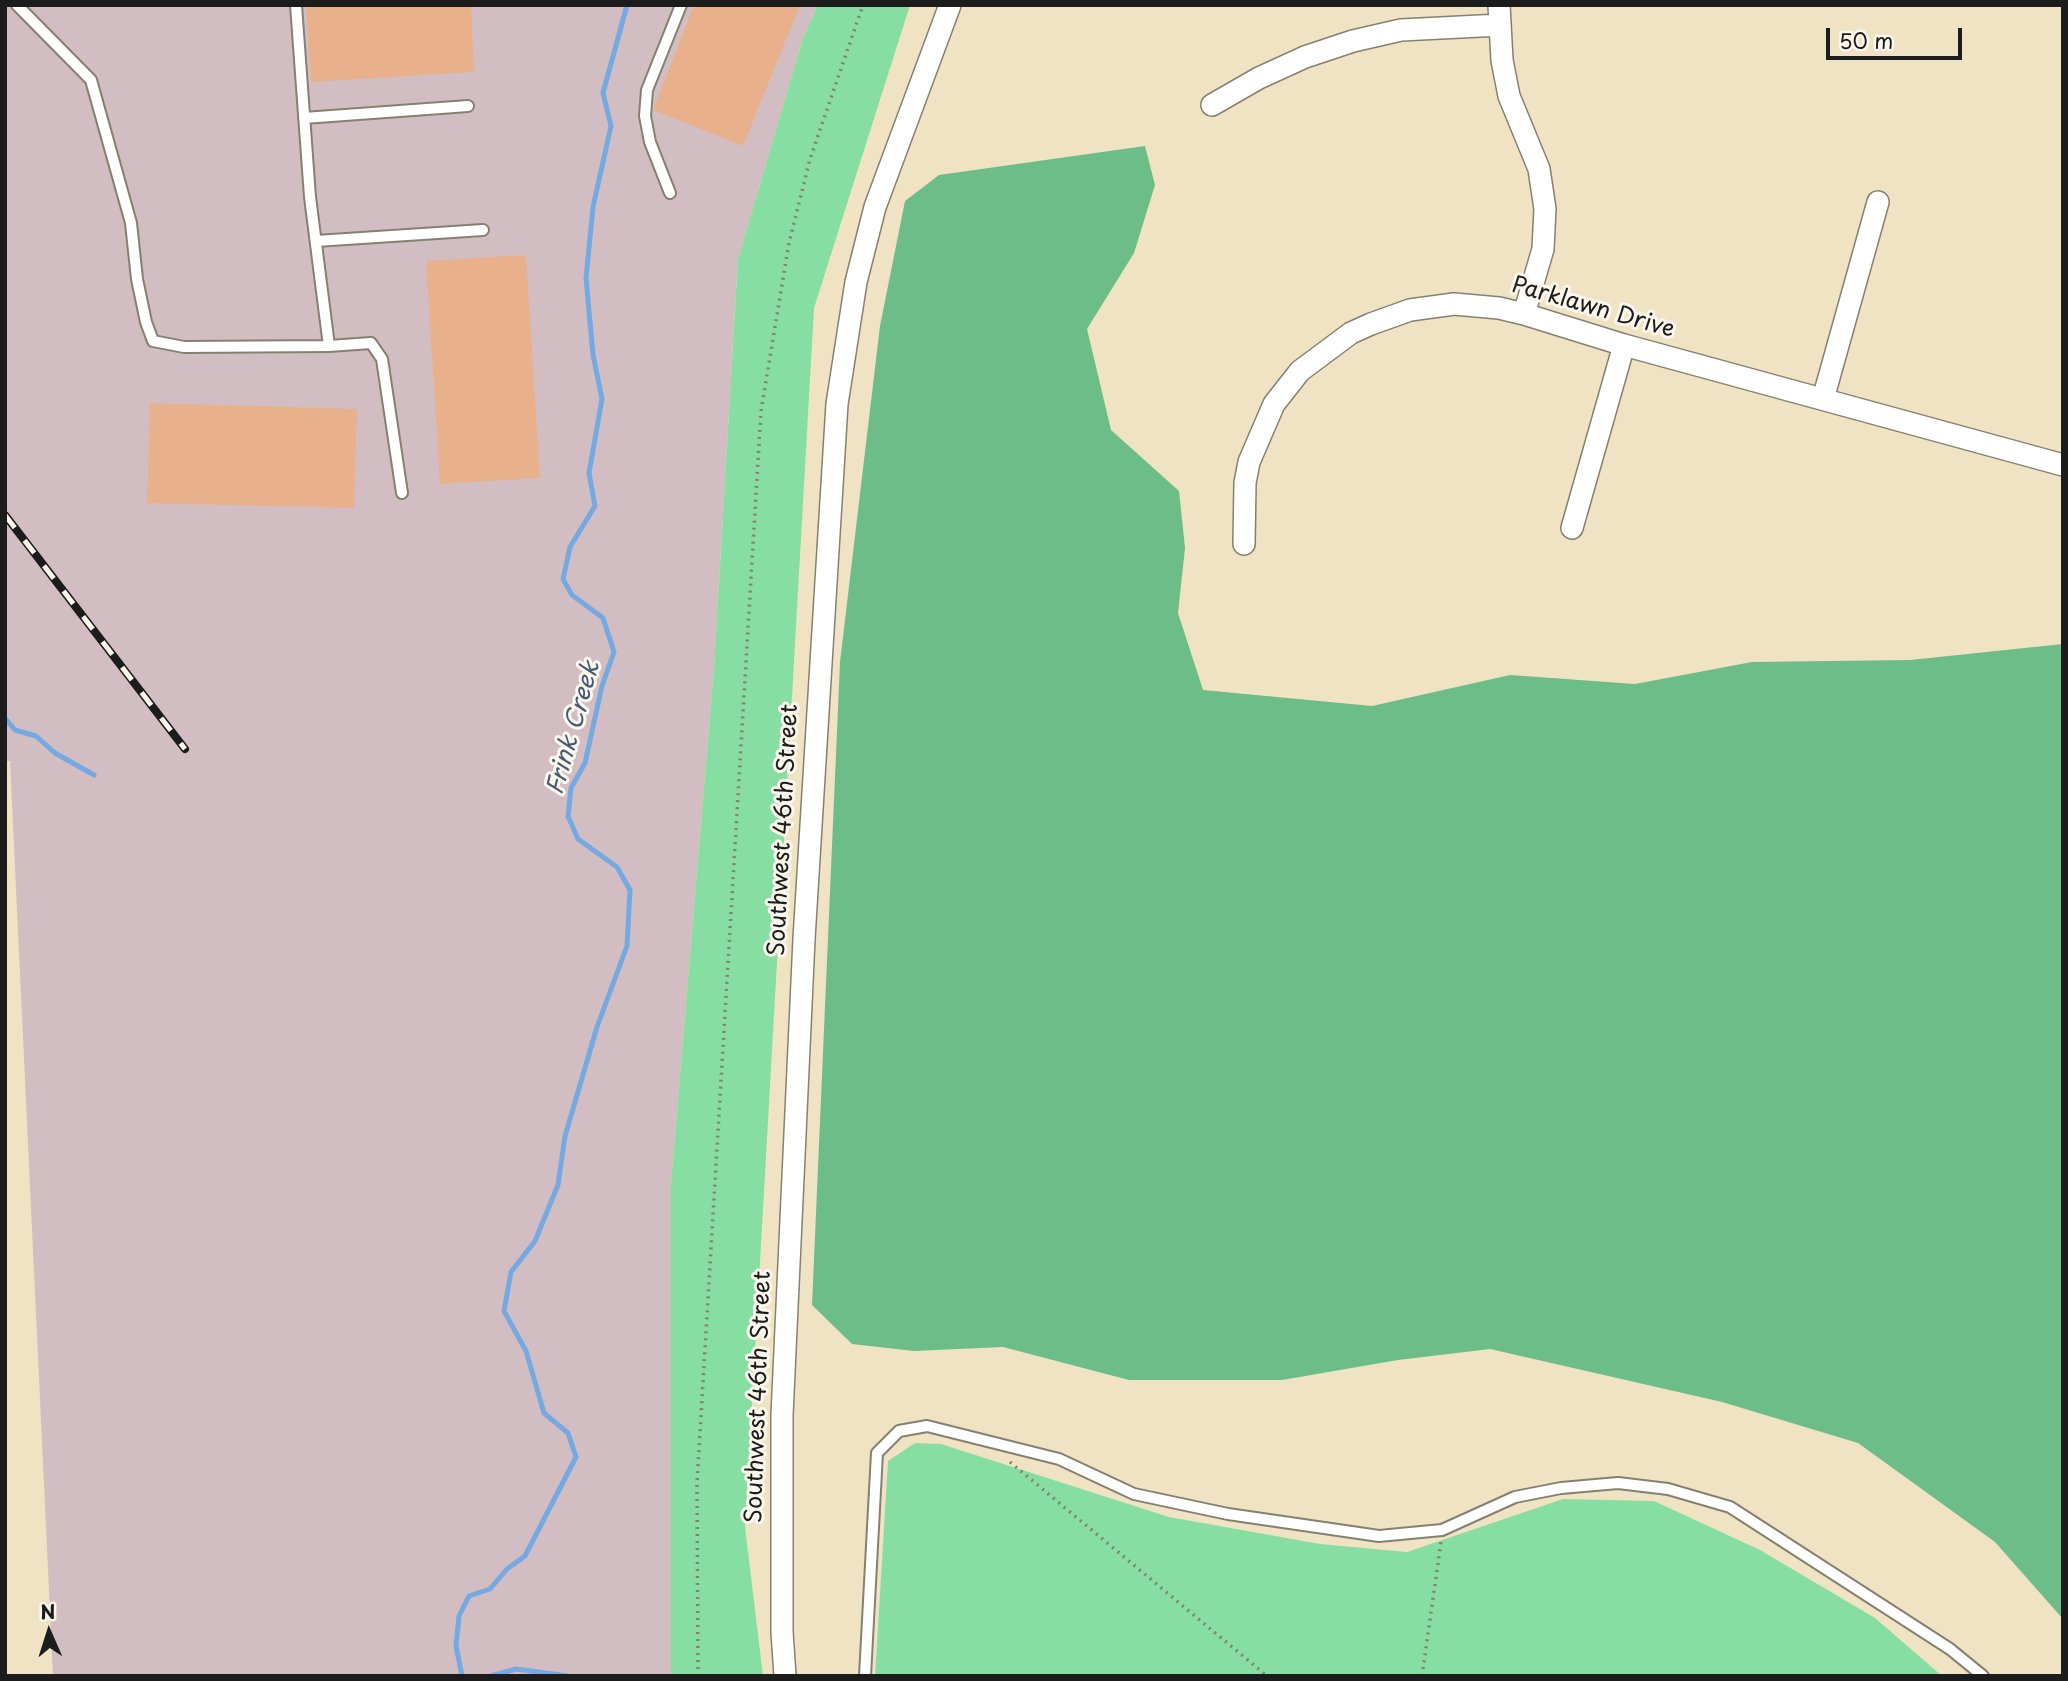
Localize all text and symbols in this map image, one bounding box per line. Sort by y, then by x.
scale bar [1830,14,1966,58]
text: 50 m [1839,24,1893,56]
street label: Parklawn Drive [1509,272,1677,344]
water label: Frink Creek [541,658,607,798]
street label: Southwest 46th Street [764,703,804,957]
street label: Southwest 46th Street [741,1271,777,1523]
north arrow [14,1597,84,1667]
text: N [40,1597,56,1625]

